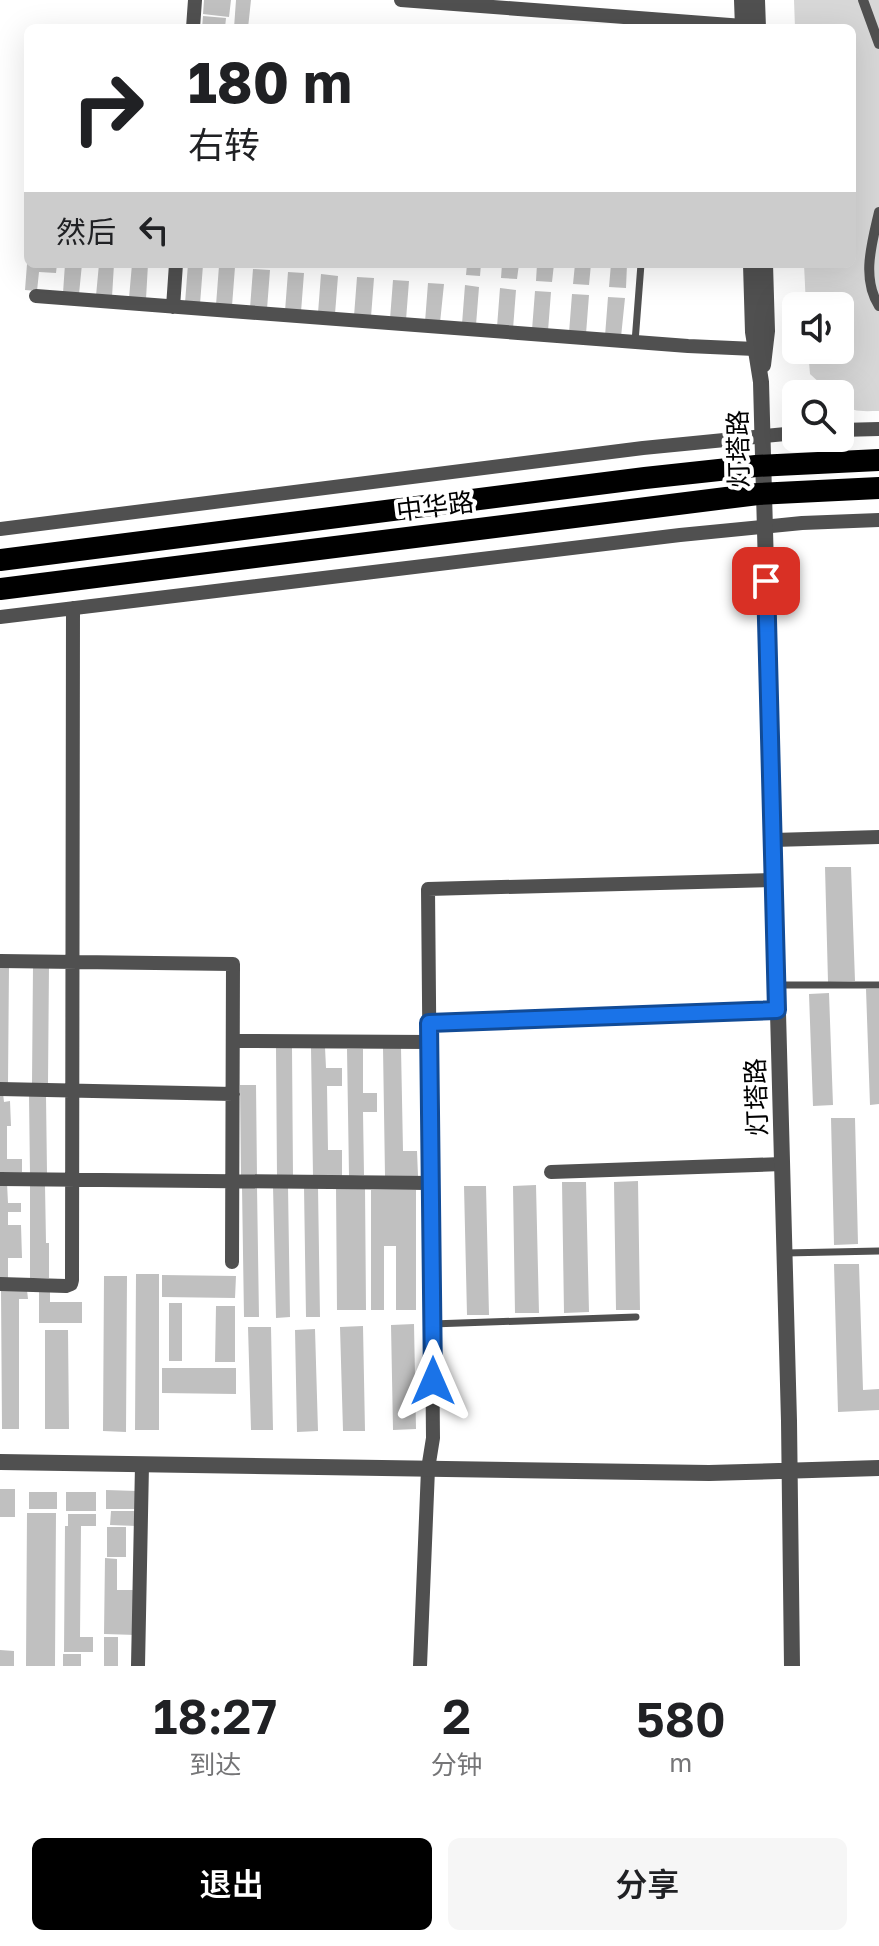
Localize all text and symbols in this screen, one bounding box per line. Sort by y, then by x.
text: 180 m [188,48,352,115]
icon: right [56,56,160,160]
text: 右转 [188,123,260,166]
icon: left [132,208,176,252]
text: 然后 [56,214,116,250]
map controls [782,292,854,452]
button: sound [782,292,854,364]
button: search [782,380,854,452]
street label: 灯塔路 [722,410,754,488]
street label: 中华路 [394,486,476,526]
pin [732,547,800,615]
icon: arrive [744,559,788,603]
street label: 灯塔路 [739,1057,773,1137]
position arrow [391,1339,475,1423]
text: 18:27 [153,1687,277,1745]
text: 2 [442,1687,471,1745]
text: 580 [636,1690,726,1748]
text: m [669,1747,692,1778]
text: 到达 [189,1749,241,1780]
text: 分钟 [431,1749,483,1780]
button: 退出 [32,1838,432,1930]
button: 分享 [448,1838,847,1930]

